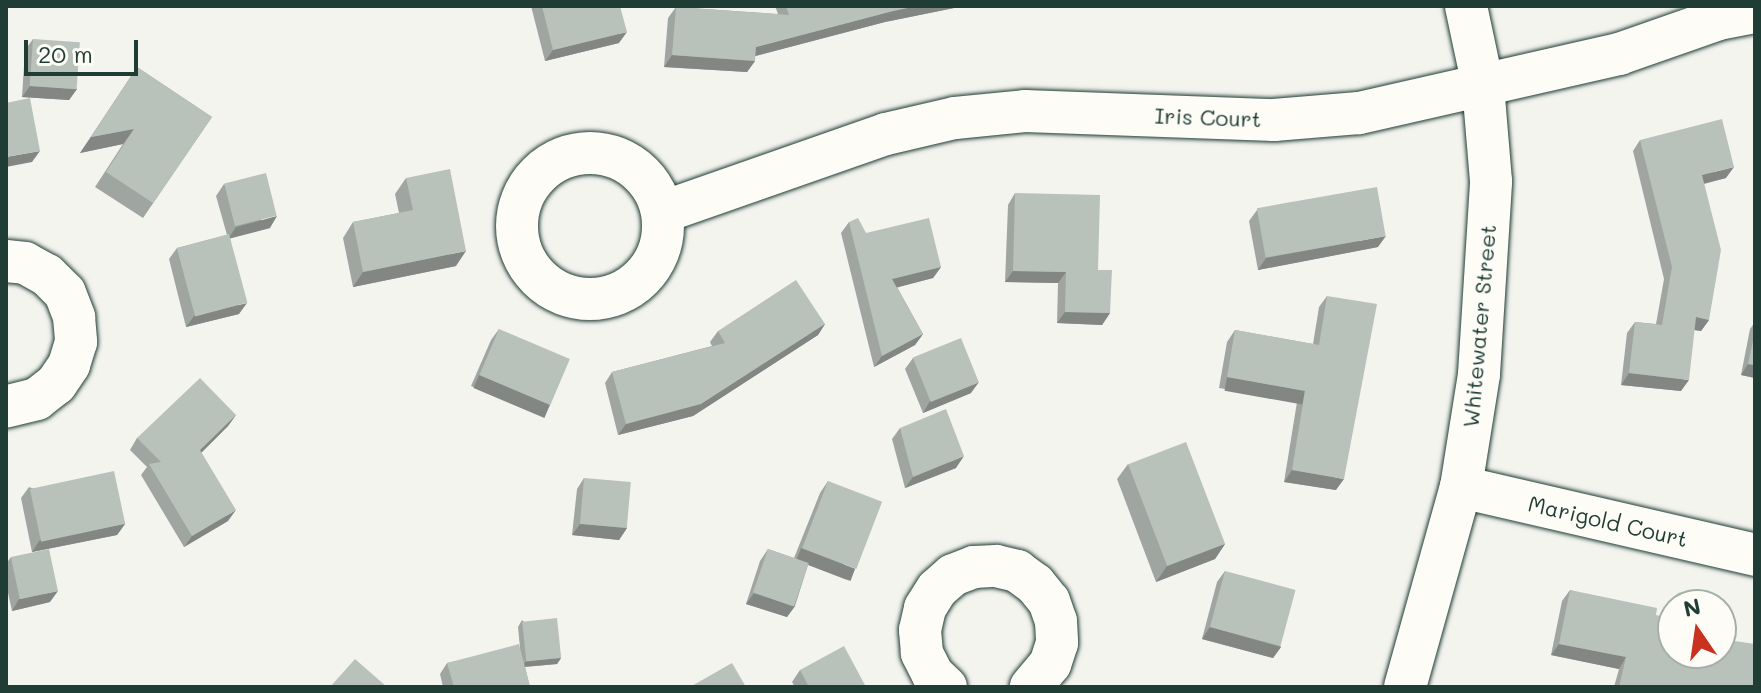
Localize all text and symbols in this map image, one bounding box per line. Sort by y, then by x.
scale bar [28,24,142,74]
text: 20 m [38,38,93,69]
street label: Iris Court [1154,102,1262,132]
street label: Whitewater Street [1457,223,1501,429]
street label: Marigold Court [1526,490,1690,552]
north arrow [1657,589,1737,669]
text: N [1681,591,1703,623]

